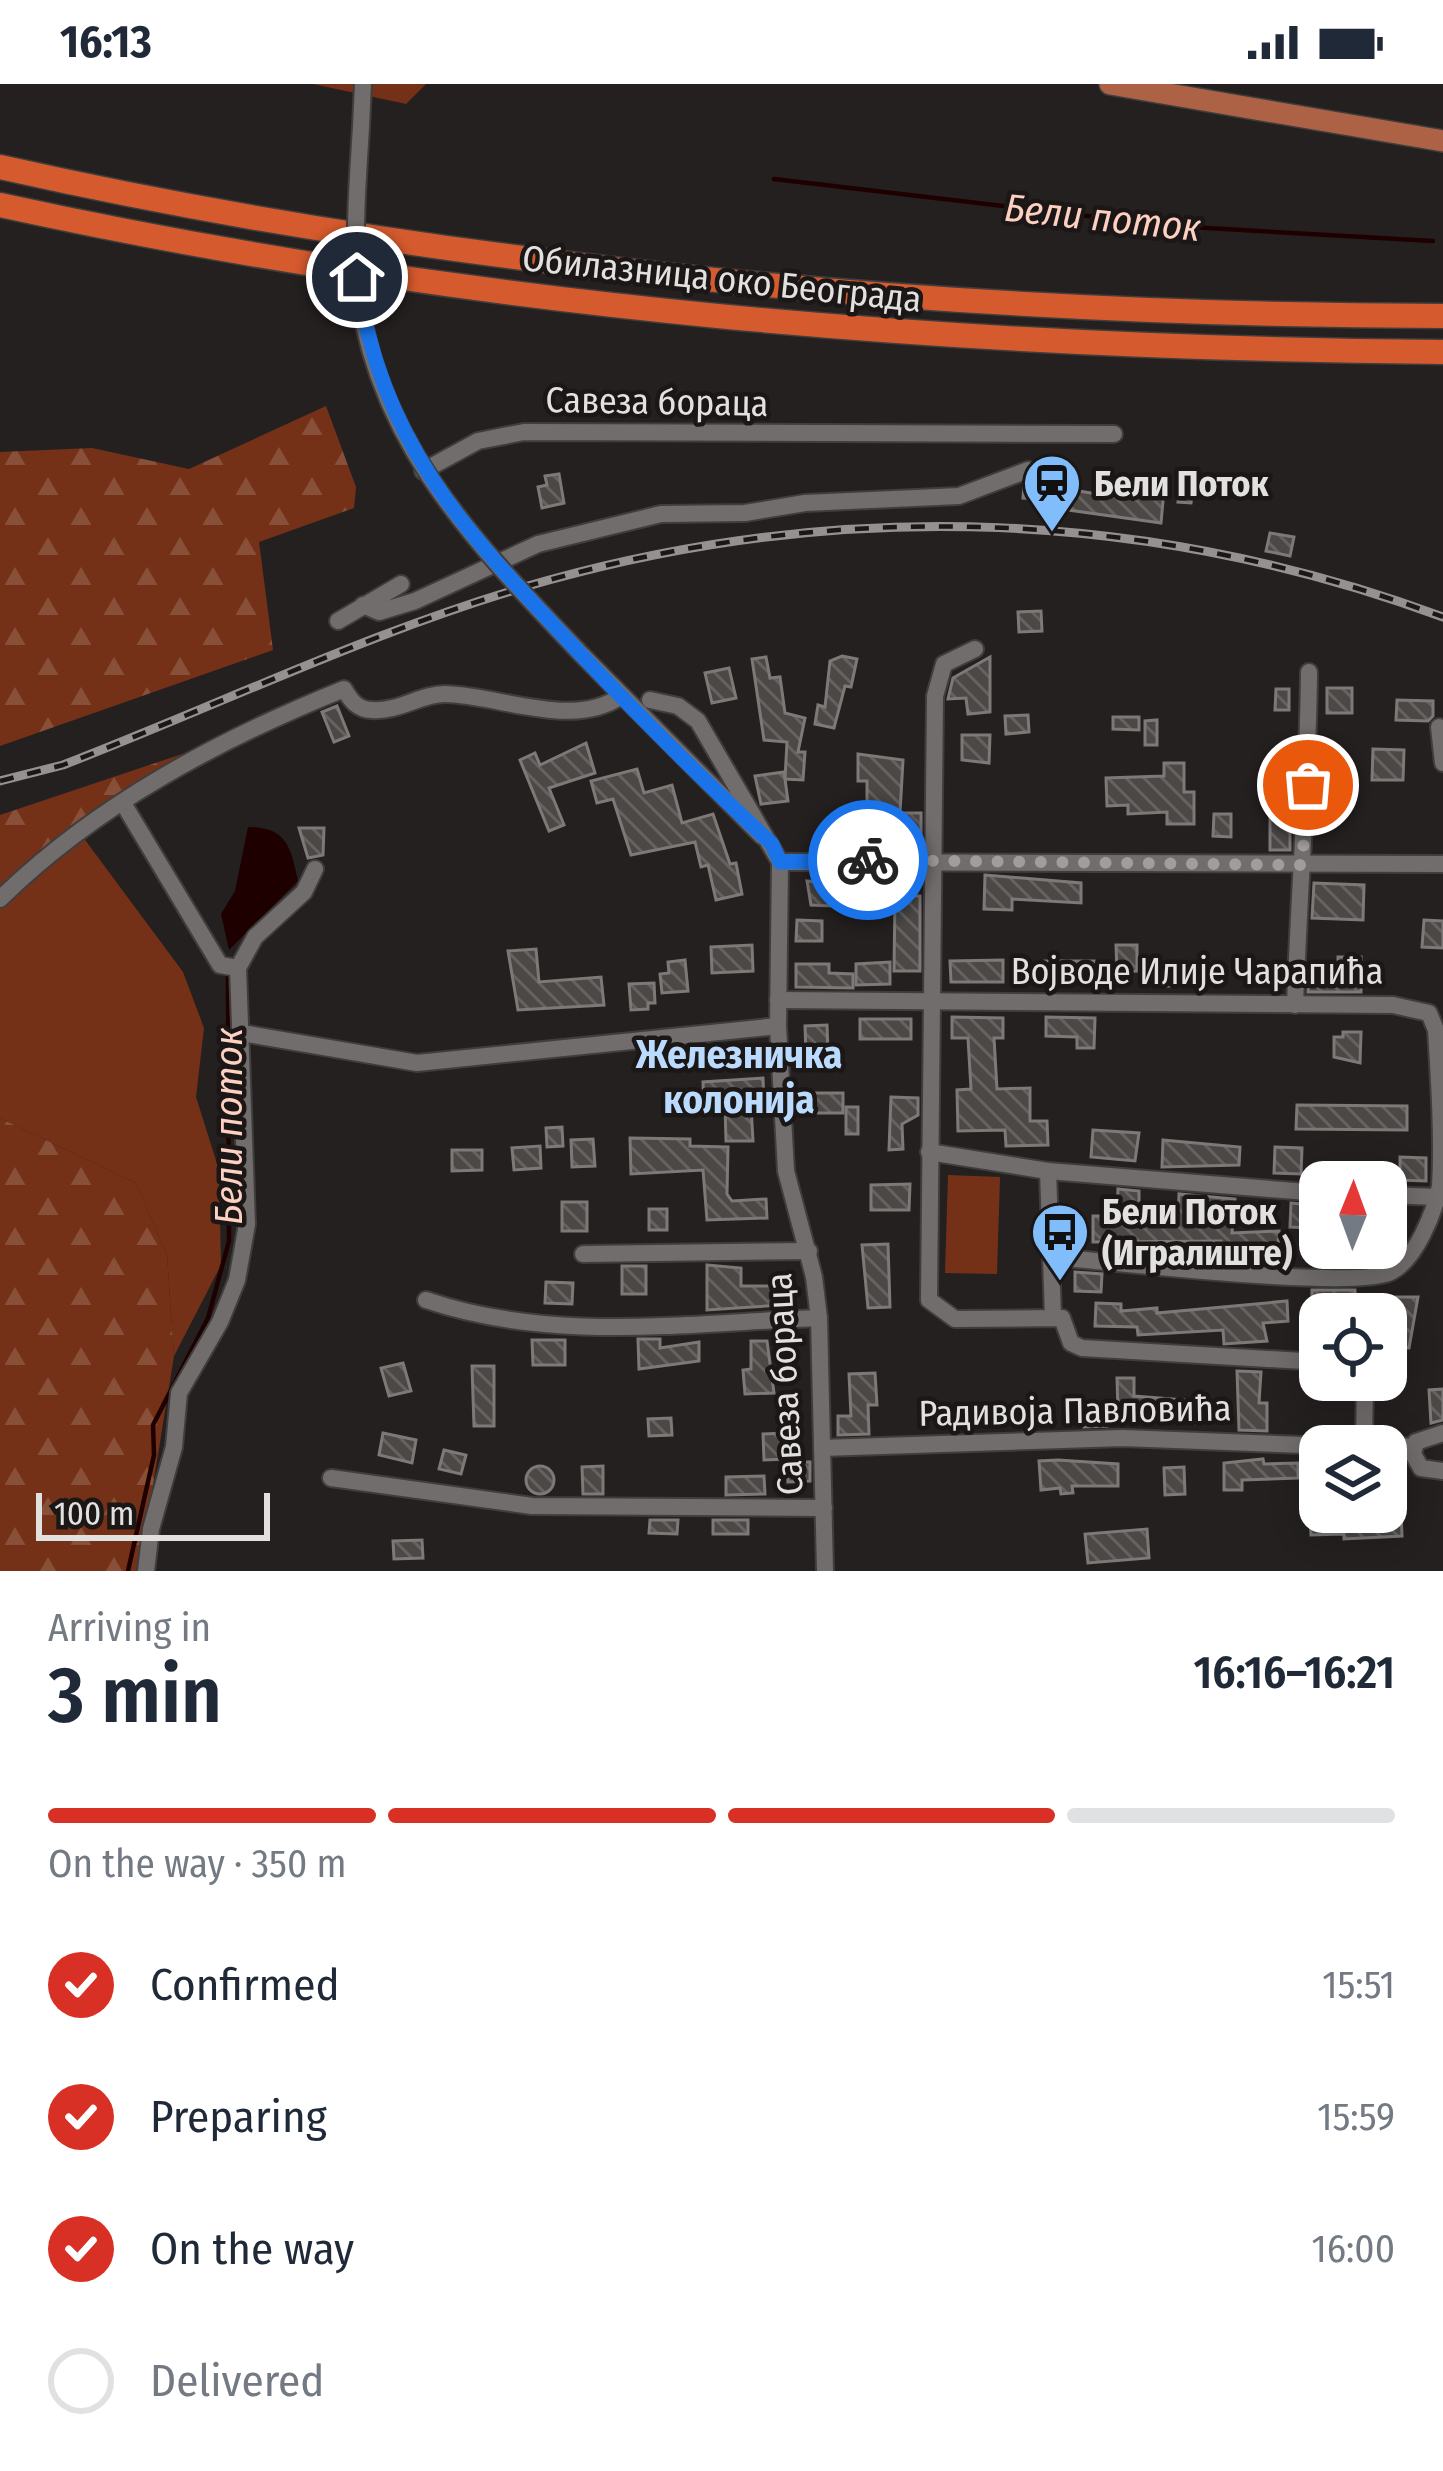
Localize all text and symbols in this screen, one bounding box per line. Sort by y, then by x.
text: 16:13 [60,15,152,69]
water label: Бели поток [1002,185,1204,251]
pin [306,226,408,328]
street label: Обилазница око Београда [520,236,924,322]
icon: home [324,244,390,310]
street label: Савеза бораца [545,378,769,426]
station icon: Бели Поток [1021,452,1083,534]
place label: Бели Поток [1094,462,1270,506]
pin [1257,734,1359,836]
icon: bag [1275,752,1341,818]
courier [808,800,928,920]
icon: bike [835,827,901,893]
street label: Војводе Илије Чарапића [1011,950,1383,994]
water label: Бели поток [206,1027,252,1225]
district label: Железничка колонија [635,1032,842,1123]
north arrow [1299,1161,1407,1269]
map controls [1299,1161,1407,1533]
place label: Бели Поток (Игралиште) [1102,1190,1293,1275]
bus stop icon: Бели Поток (Игралиште) [1029,1201,1091,1283]
street label: Савеза бораца [757,1271,813,1496]
button: locate [1299,1293,1407,1401]
street label: Радивоја Павловића [918,1386,1232,1436]
button: layers [1299,1425,1407,1533]
scale bar [36,1487,270,1540]
text: 100 m [54,1494,134,1534]
text: Arriving in [48,1605,211,1651]
text: 16:16–16:21 [1194,1646,1395,1700]
text: 3 min [48,1649,222,1743]
text: On the way · 350 m [48,1841,346,1887]
icon: check [48,1952,114,2018]
text: Confirmed [150,1958,340,2012]
text: 15:51 [1322,1962,1395,2008]
icon: check [48,2084,114,2150]
text: Preparing [150,2090,327,2144]
text: 15:59 [1317,2094,1395,2140]
icon: check [48,2216,114,2282]
text: On the way [150,2222,354,2276]
text: 16:00 [1312,2226,1395,2272]
text: Delivered [150,2354,324,2408]

